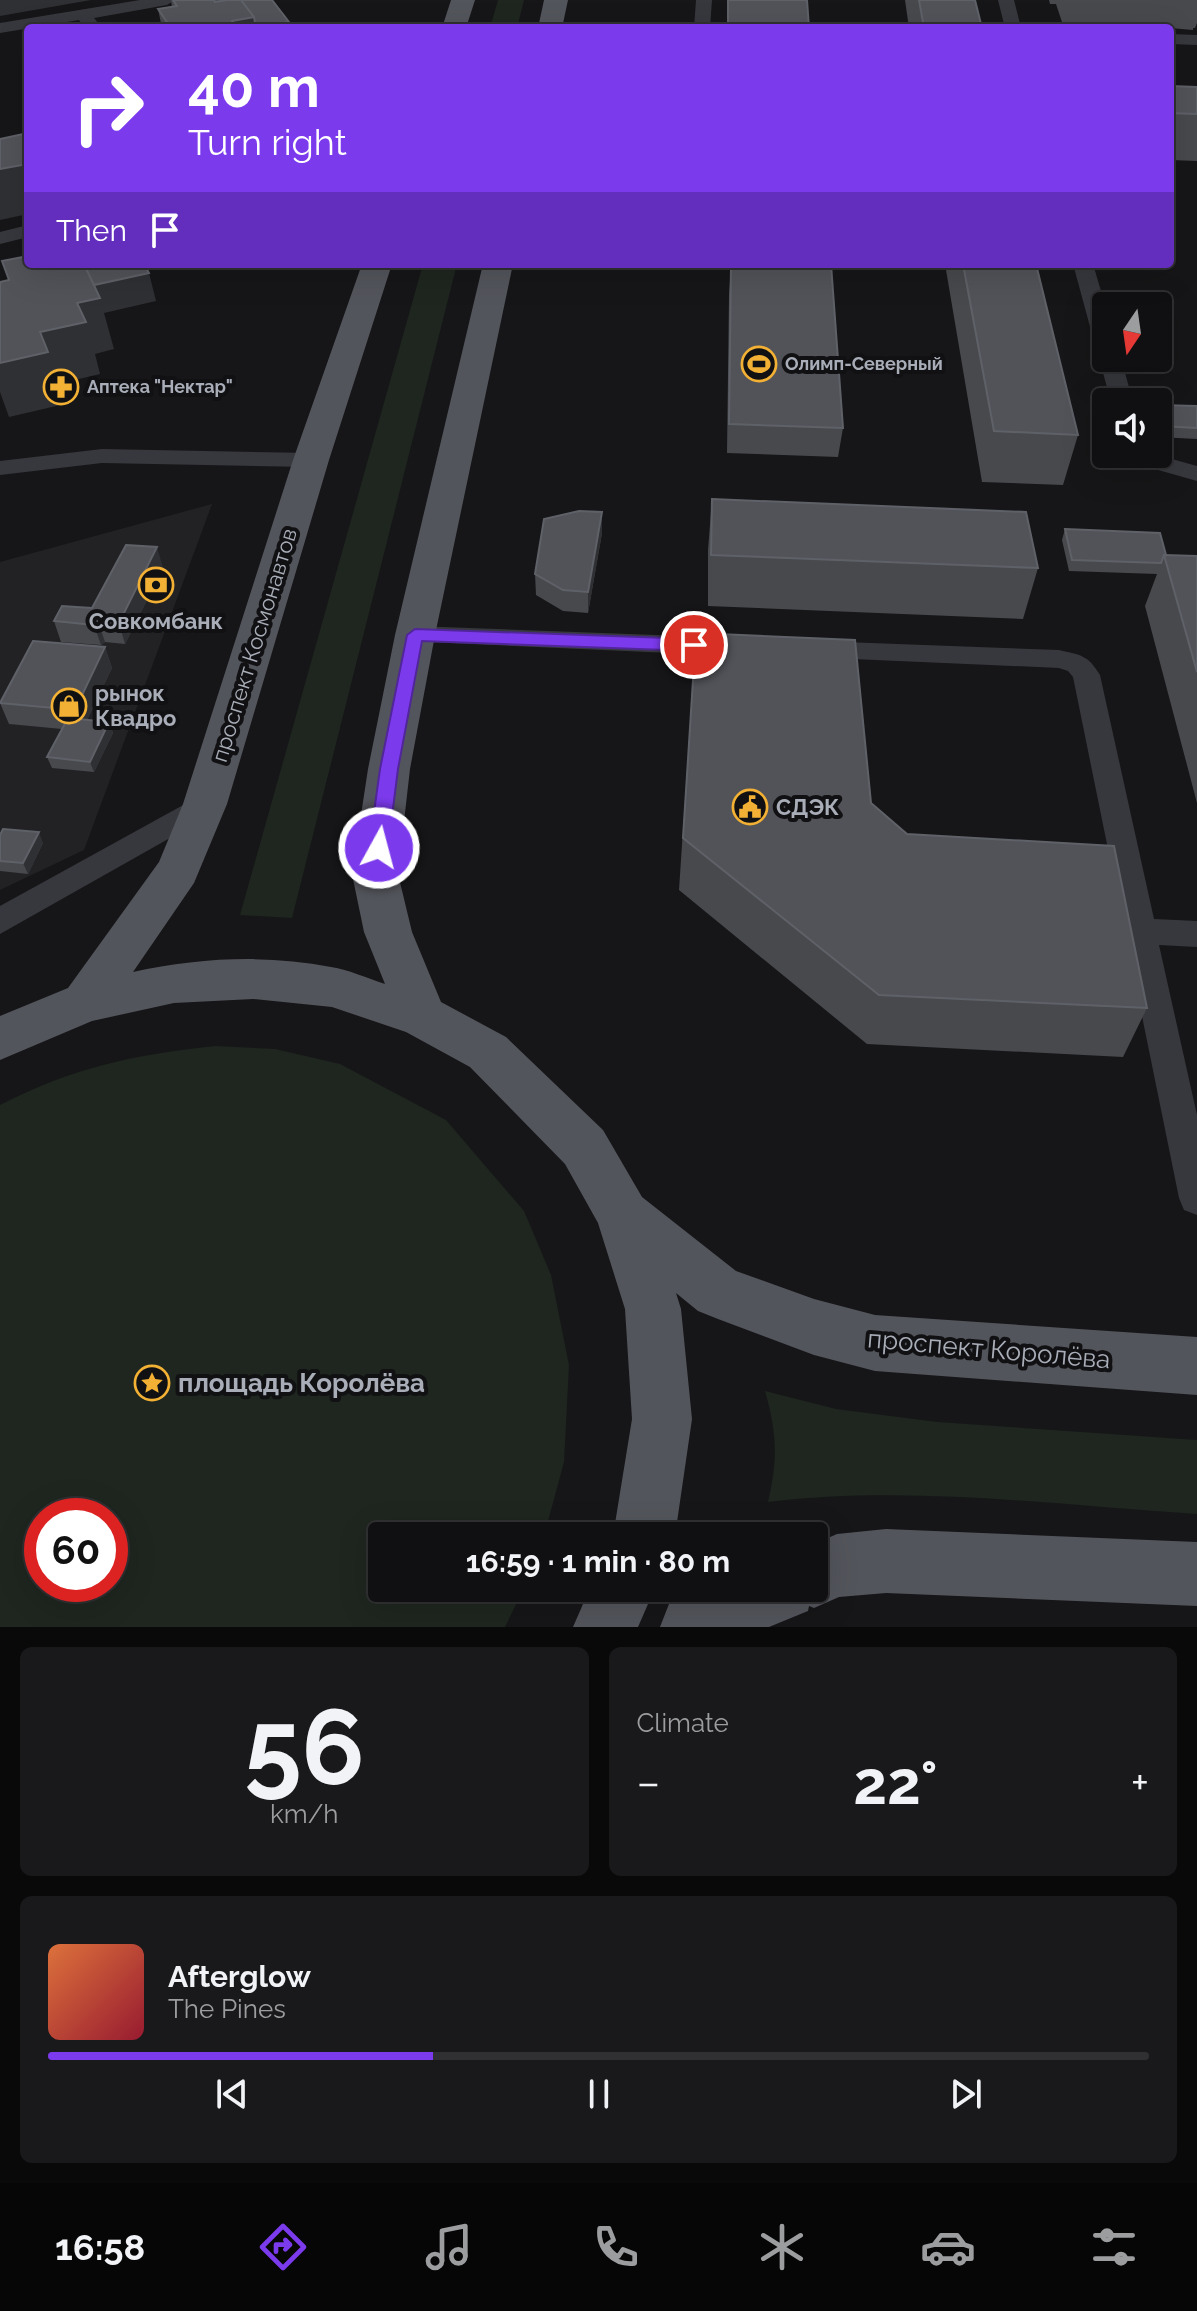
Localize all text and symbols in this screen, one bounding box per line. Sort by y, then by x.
text: 40 m [188,54,320,120]
icon: right [56,56,160,160]
text: Turn right [188,121,347,163]
icon: arrive [143,208,187,252]
text: Then [56,213,127,248]
north arrow [1092,292,1172,372]
map controls [1092,292,1172,468]
sports icon: Олимп-Северный [740,345,778,383]
place label: Олимп-Северный [785,353,943,374]
pharmacy icon: Аптека "Нектар" [42,368,80,406]
place label: Аптека "Нектар" [87,376,233,397]
button: sound [1092,388,1172,468]
street label: проспект Космонавтов [206,525,302,765]
bank icon: Совкомбанк [137,566,175,604]
place label: Совкомбанк [89,608,224,634]
pin [660,611,728,679]
icon: arrive [672,623,716,667]
place label: рынок Квадро [95,680,176,731]
shop icon: рынок Квадро [50,687,88,725]
public building icon: СДЭК [731,788,769,826]
place label: СДЭК [776,794,839,820]
position arrow [337,806,421,890]
street label: проспект Королёва [866,1323,1112,1375]
place icon: площадь Королёва [133,1364,171,1402]
place label: площадь Королёва [178,1368,425,1398]
speed limit sign: 60 [24,1498,128,1602]
text: 16:59 · 1 min · 80 m [466,1544,730,1579]
text: 56 [244,1686,365,1808]
text: Climate [637,1708,729,1738]
text: 22° [853,1748,938,1818]
text: − [637,1757,660,1808]
text: + [1131,1757,1149,1808]
text: km/h [270,1799,339,1829]
text: Afterglow [168,1959,311,1994]
text: The Pines [168,1994,286,2024]
icon: previous [210,2072,254,2116]
icon: pause [577,2072,621,2116]
icon: next [944,2072,988,2116]
icon: directions [255,2219,311,2275]
icon: music [421,2219,477,2275]
icon: phone [588,2219,644,2275]
icon: climate [754,2219,810,2275]
icon: car [920,2219,976,2275]
icon: filters [1086,2219,1142,2275]
text: 16:58 [55,2226,145,2268]

